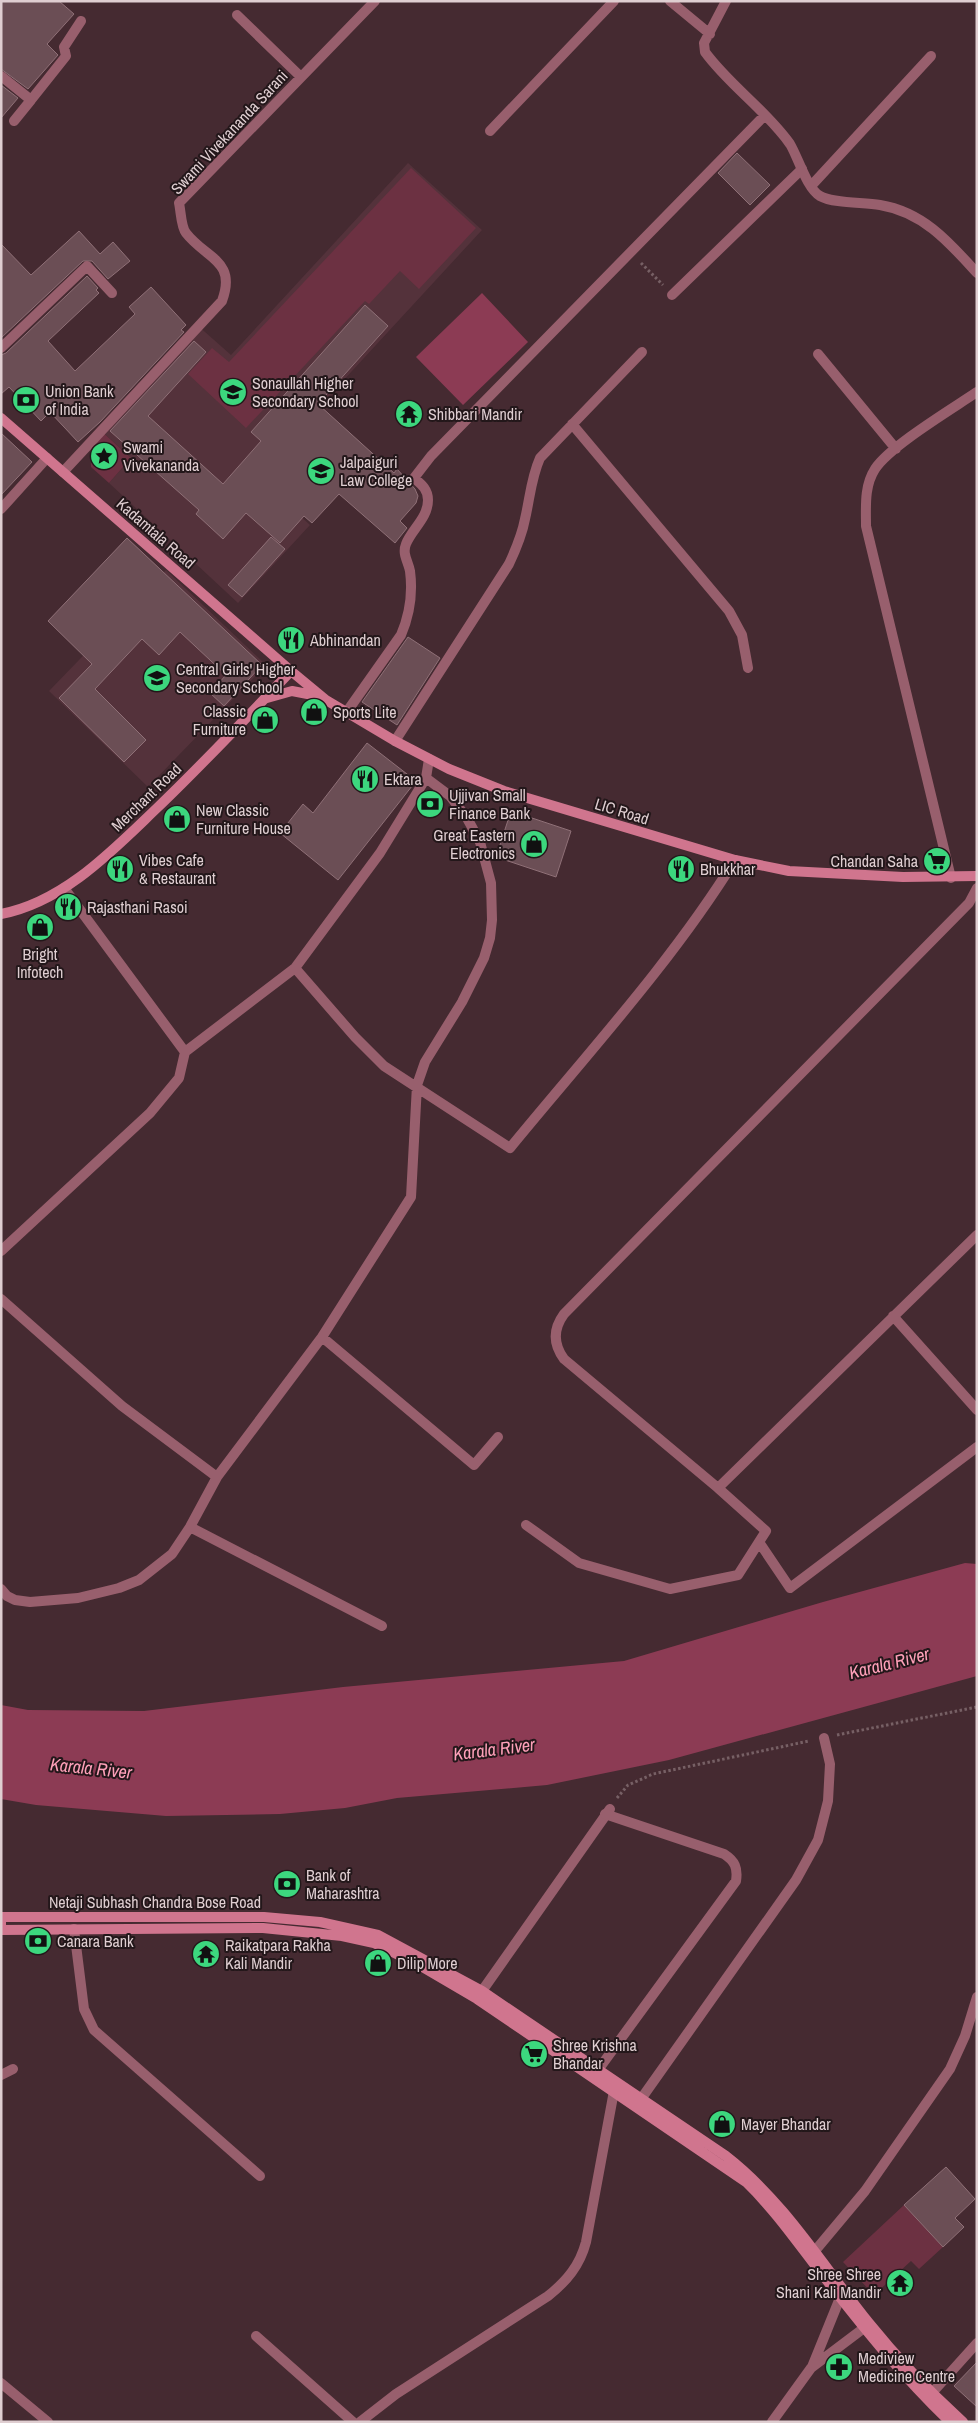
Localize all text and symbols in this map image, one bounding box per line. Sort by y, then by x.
street label: Swami Vivekananda Sarani [166,65,292,199]
place label: Sonaullah Higher Secondary School [252,372,359,412]
school or university icon: Sonaullah Higher Secondary School [218,377,248,407]
place label: Union Bank of India [45,380,114,420]
bank icon: Union Bank of India [11,385,41,415]
temple icon: Shibbari Mandir [394,399,424,429]
place label: Shibbari Mandir [428,403,523,425]
place label: Swami Vivekananda [123,436,200,476]
place icon: Swami Vivekananda [89,441,119,471]
place label: Jalpaiguri Law College [340,451,412,491]
school or university icon: Jalpaiguri Law College [306,456,336,486]
street label: Kadamtala Road [112,493,200,573]
restaurant icon: Abhinandan [276,625,306,655]
place label: Abhinandan [309,629,381,651]
place label: Central Girls' Higher Secondary School [176,658,296,698]
school or university icon: Central Girls' Higher Secondary School [142,663,172,693]
shop icon: Sports Lite [299,697,329,727]
place label: Classic Furniture [193,700,246,740]
place label: Sports Lite [333,701,396,723]
shop icon: Classic Furniture [250,705,280,735]
street label: Merchant Road [106,758,186,836]
restaurant icon: Ektara [350,764,380,794]
place label: Ektara [384,768,423,790]
place label: Ujjivan Small Finance Bank [449,784,530,824]
bank icon: Ujjivan Small Finance Bank [415,789,445,819]
street label: LIC Road [592,792,652,830]
place label: New Classic Furniture House [196,799,291,839]
shop icon: New Classic Furniture House [162,804,192,834]
place label: Great Eastern Electronics [433,824,515,864]
shop icon: Great Eastern Electronics [519,829,549,859]
supermarket icon: Chandan Saha [922,846,952,876]
place label: Vibes Cafe & Restaurant [139,849,216,889]
place label: Chandan Saha [830,850,919,872]
restaurant icon: Vibes Cafe & Restaurant [105,854,135,884]
restaurant icon: Bhukkhar [666,854,696,884]
place label: Bhukkhar [700,858,756,880]
restaurant icon: Rajasthani Rasoi [53,892,83,922]
place label: Rajasthani Rasoi [87,896,188,918]
shop icon: Bright Infotech [25,912,55,942]
place label: Bright Infotech [17,943,63,983]
water label: Karala River [846,1641,933,1685]
water label: Karala River [452,1731,537,1766]
water label: Karala River [49,1751,134,1785]
place label: Bank of Maharashtra [306,1864,380,1904]
bank icon: Bank of Maharashtra [272,1869,302,1899]
street label: Netaji Subhash Chandra Bose Road [49,1891,261,1913]
bank icon: Canara Bank [23,1926,53,1956]
place label: Canara Bank [57,1930,134,1952]
place label: Raikatpara Rakha Kali Mandir [225,1934,331,1974]
temple icon: Raikatpara Rakha Kali Mandir [191,1939,221,1969]
shop icon: Dilip More [363,1948,393,1978]
place label: Dilip More [397,1952,458,1974]
place label: Shree Krishna Bhandar [553,2034,638,2074]
supermarket icon: Shree Krishna Bhandar [519,2039,549,2069]
shop icon: Mayer Bhandar [707,2109,737,2139]
place label: Mayer Bhandar [741,2113,831,2135]
place label: Shree Shree Shani Kali Mandir [776,2263,882,2303]
temple icon: Shree Shree Shani Kali Mandir [885,2268,915,2298]
place label: Mediview Medicine Centre [858,2347,955,2387]
pharmacy icon: Mediview Medicine Centre [824,2352,854,2382]

